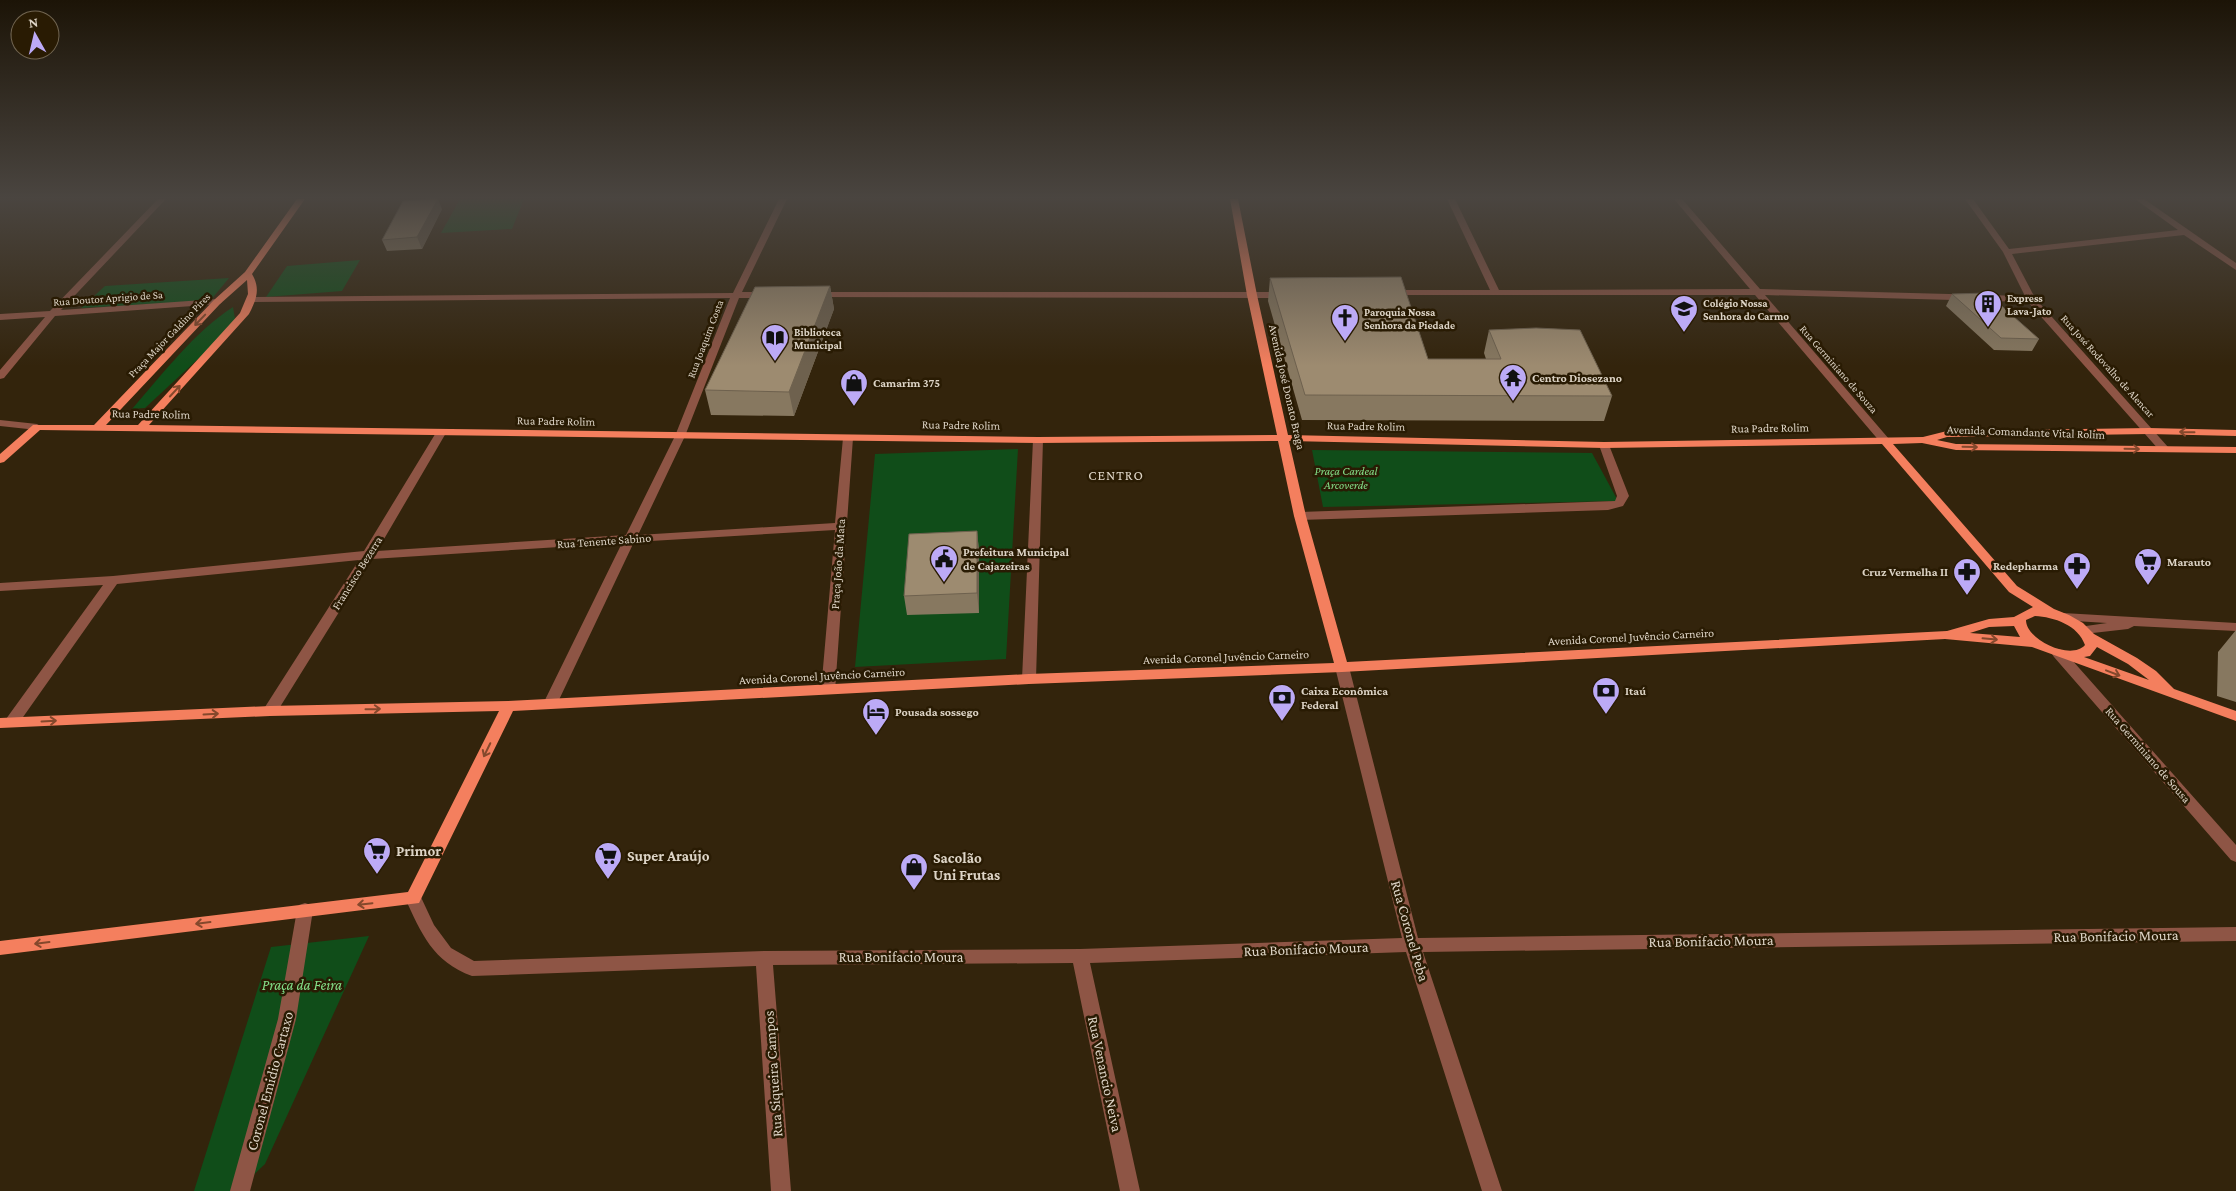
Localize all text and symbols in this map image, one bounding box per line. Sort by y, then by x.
north arrow [10,10,60,60]
text: N [27,13,39,31]
street label: Rua Doutor Aprigio de Sa [53,288,163,309]
building icon: Express Lava-Jato [1973,289,2003,328]
street label: Praça Major Galdino Pires [126,290,213,380]
place label: Express Lava-Jato [2007,292,2052,317]
school or university icon: Colégio Nossa Senhora do Carmo [1669,294,1699,333]
place label: Colégio Nossa Senhora do Carmo [1703,297,1789,322]
street label: Rua Joaquim Costa [685,298,726,380]
church icon: Paroquia Nossa Senhora da Piedade [1330,303,1360,342]
place label: Paroquia Nossa Senhora da Piedade [1364,306,1455,331]
street label: Rua José Rodovalho de Alencar [2058,312,2157,421]
one-way arrow [194,314,206,326]
library icon: Biblioteca Municipal [760,323,790,362]
street label: Avenida José Donato Braga [1266,323,1308,451]
street label: Rua Germiniano de Souza [1798,323,1880,415]
place label: Biblioteca Municipal [794,326,843,351]
temple icon: Centro Diosezano [1498,363,1528,402]
shop icon: Camarim 375 [839,368,869,407]
place label: Centro Diosezano [1532,371,1622,385]
place label: Camarim 375 [873,376,940,390]
one-way arrow [169,385,181,398]
street label: Rua Padre Rolim [112,406,191,422]
street label: Rua Padre Rolim [517,413,596,429]
street label: Rua Padre Rolim [922,417,1001,433]
street label: Rua Padre Rolim [1327,418,1406,434]
street label: Rua Padre Rolim [1731,420,1810,436]
street label: Avenida Comandante Vital Rolim [1947,422,2106,442]
one-way arrow [2180,427,2196,437]
one-way arrow [1961,442,1977,452]
one-way arrow [2124,444,2140,454]
park label: Praça Cardeal Arcoverde [1314,464,1379,492]
district label: CENTRO [1088,467,1144,483]
street label: Praça João da Mata [828,518,848,610]
street label: Rua Tenente Sabino [556,531,652,551]
street label: Francisco Bezerra [329,533,385,612]
public building icon: Prefeitura Municipal de Cajazeiras [929,544,959,583]
place label: Prefeitura Municipal de Cajazeiras [963,545,1069,573]
supermarket icon: Marauto [2133,547,2163,586]
pharmacy icon: Redepharma [2062,551,2092,590]
place label: Marauto [2167,555,2211,569]
pharmacy icon: Cruz Vermelha II [1952,557,1982,596]
place label: Redepharma [1993,559,2058,573]
place label: Cruz Vermelha II [1862,565,1948,579]
street label: Avenida Coronel Juvêncio Carneiro [1548,626,1714,648]
one-way arrow [1982,635,1998,644]
street label: Avenida Coronel Juvêncio Carneiro [1143,647,1309,667]
street label: Avenida Coronel Juvêncio Carneiro [739,665,905,687]
one-way arrow [2105,669,2120,678]
bank icon: Itaú [1591,676,1621,715]
bank icon: Caixa Econômica Federal [1267,683,1297,722]
place label: Caixa Econômica Federal [1301,684,1388,712]
place label: Itaú [1625,684,1646,698]
hotel icon: Pousada sossego [861,697,891,736]
one-way arrow [365,704,381,714]
street label: Rua Germiniano de Sousa [2103,704,2194,806]
place label: Pousada sossego [895,705,979,719]
one-way arrow [203,709,219,718]
one-way arrow [40,716,56,726]
one-way arrow [482,742,492,757]
supermarket icon: Primor [362,836,392,875]
supermarket icon: Super Araújo [593,841,623,880]
place label: Primor [396,843,441,859]
place label: Super Araújo [627,848,710,865]
place label: Sacolão Uni Frutas [933,850,1000,883]
shop icon: Sacolão Uni Frutas [899,852,929,891]
street label: Rua Coronel Peba [1388,879,1432,983]
one-way arrow [357,899,373,909]
one-way arrow [196,918,212,928]
street label: Rua Bonifacio Moura [2053,927,2179,945]
street label: Rua Bonifacio Moura [1648,932,1774,950]
one-way arrow [34,938,50,948]
street label: Rua Bonifacio Moura [1243,939,1369,959]
street label: Rua Bonifacio Moura [838,949,964,965]
park label: Praça da Feira [262,977,342,994]
street label: Coronel Emidio Cartaxo [244,1010,296,1152]
street label: Rua Siqueira Campos [761,1010,786,1138]
street label: Rua Venancio Neiva [1085,1015,1125,1133]

